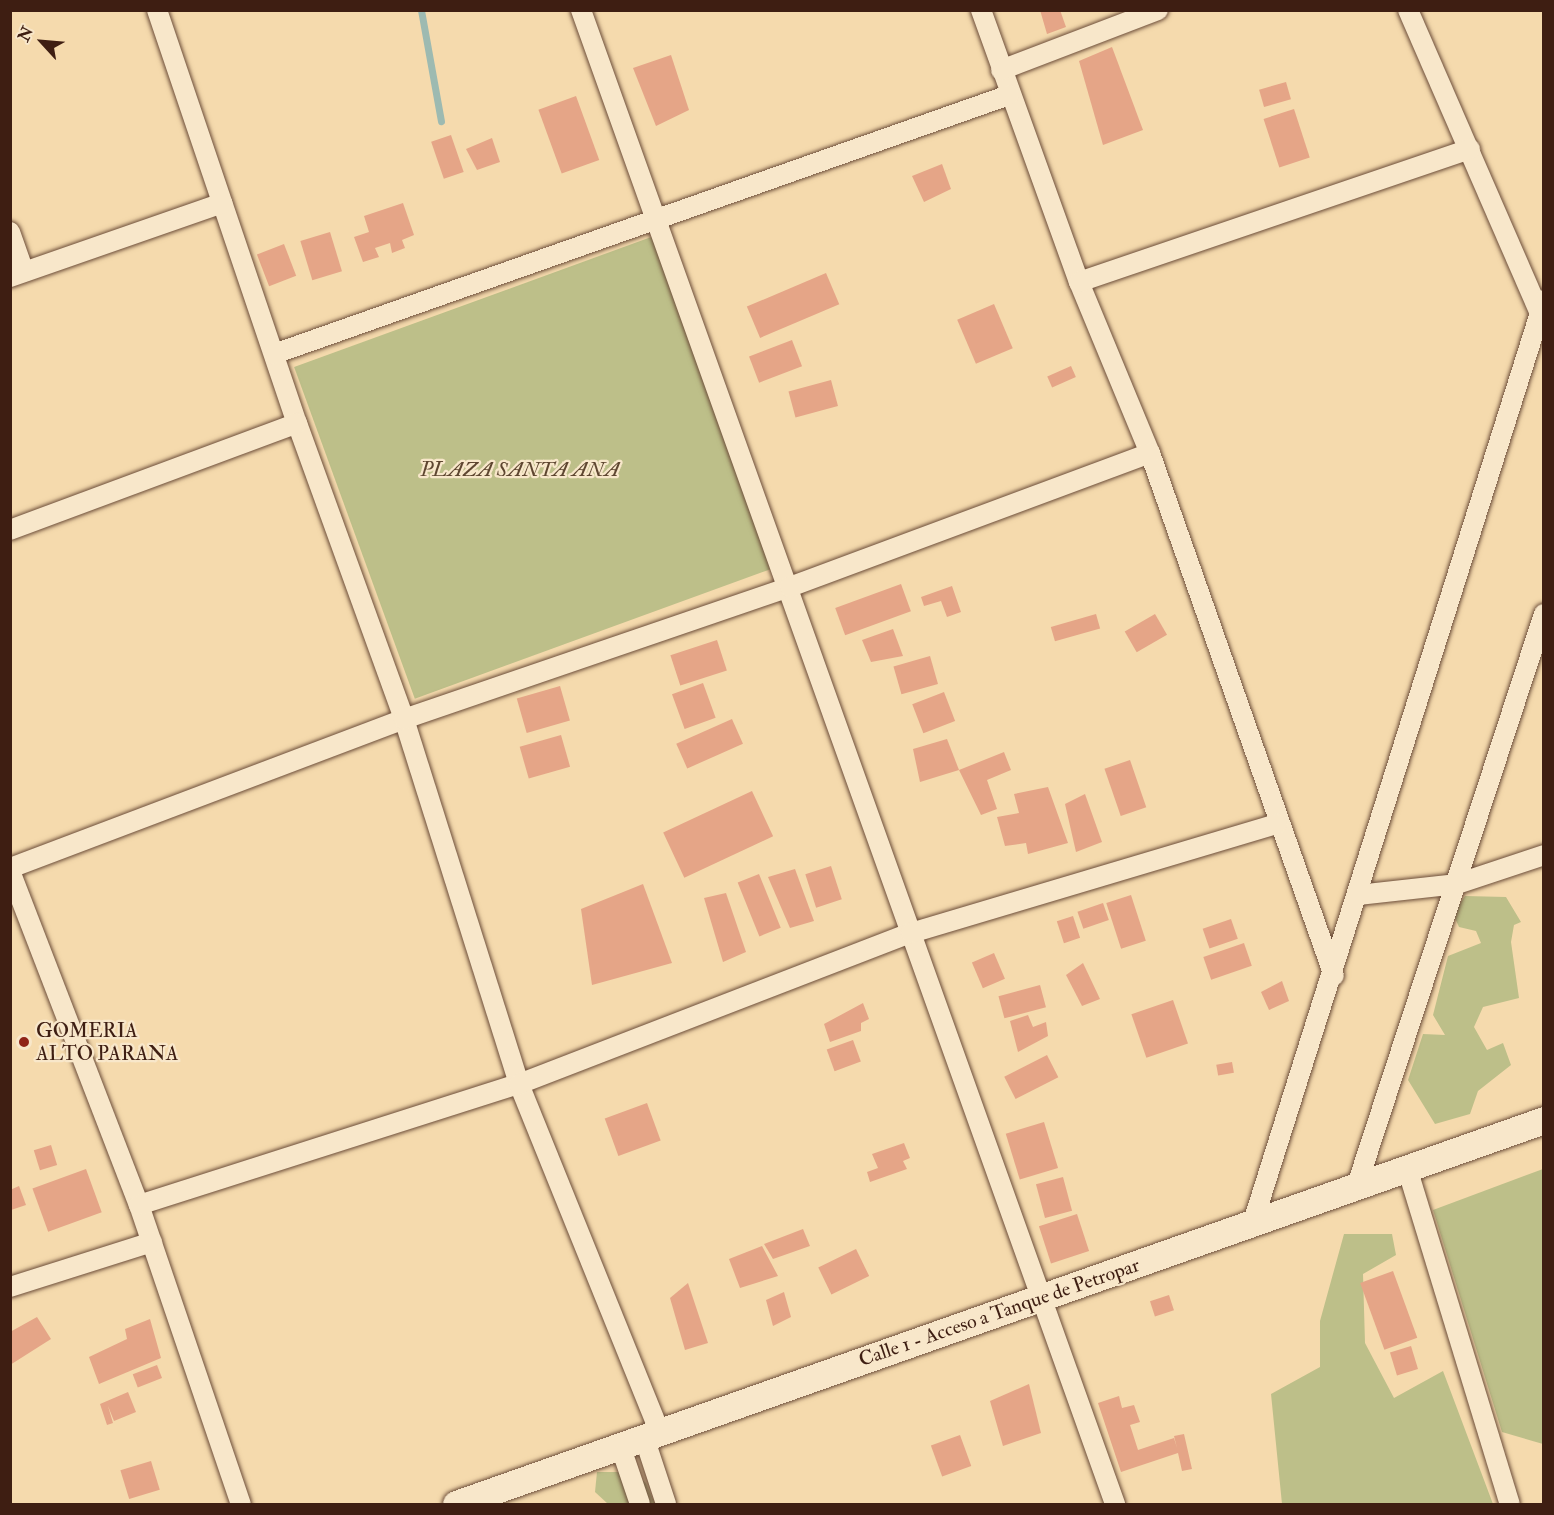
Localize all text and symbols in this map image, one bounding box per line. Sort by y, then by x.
north arrow [12,12,72,72]
text: N [14,23,38,45]
park label: PLAZA SANTA ANA [420,457,620,481]
place label: GOMERIA ALTO PARANA [36,1018,178,1065]
marker: GOMERIA ALTO PARANA [17,1035,31,1049]
street label: Calle 1 - Acceso a Tanque de Petropar [855,1253,1143,1371]

